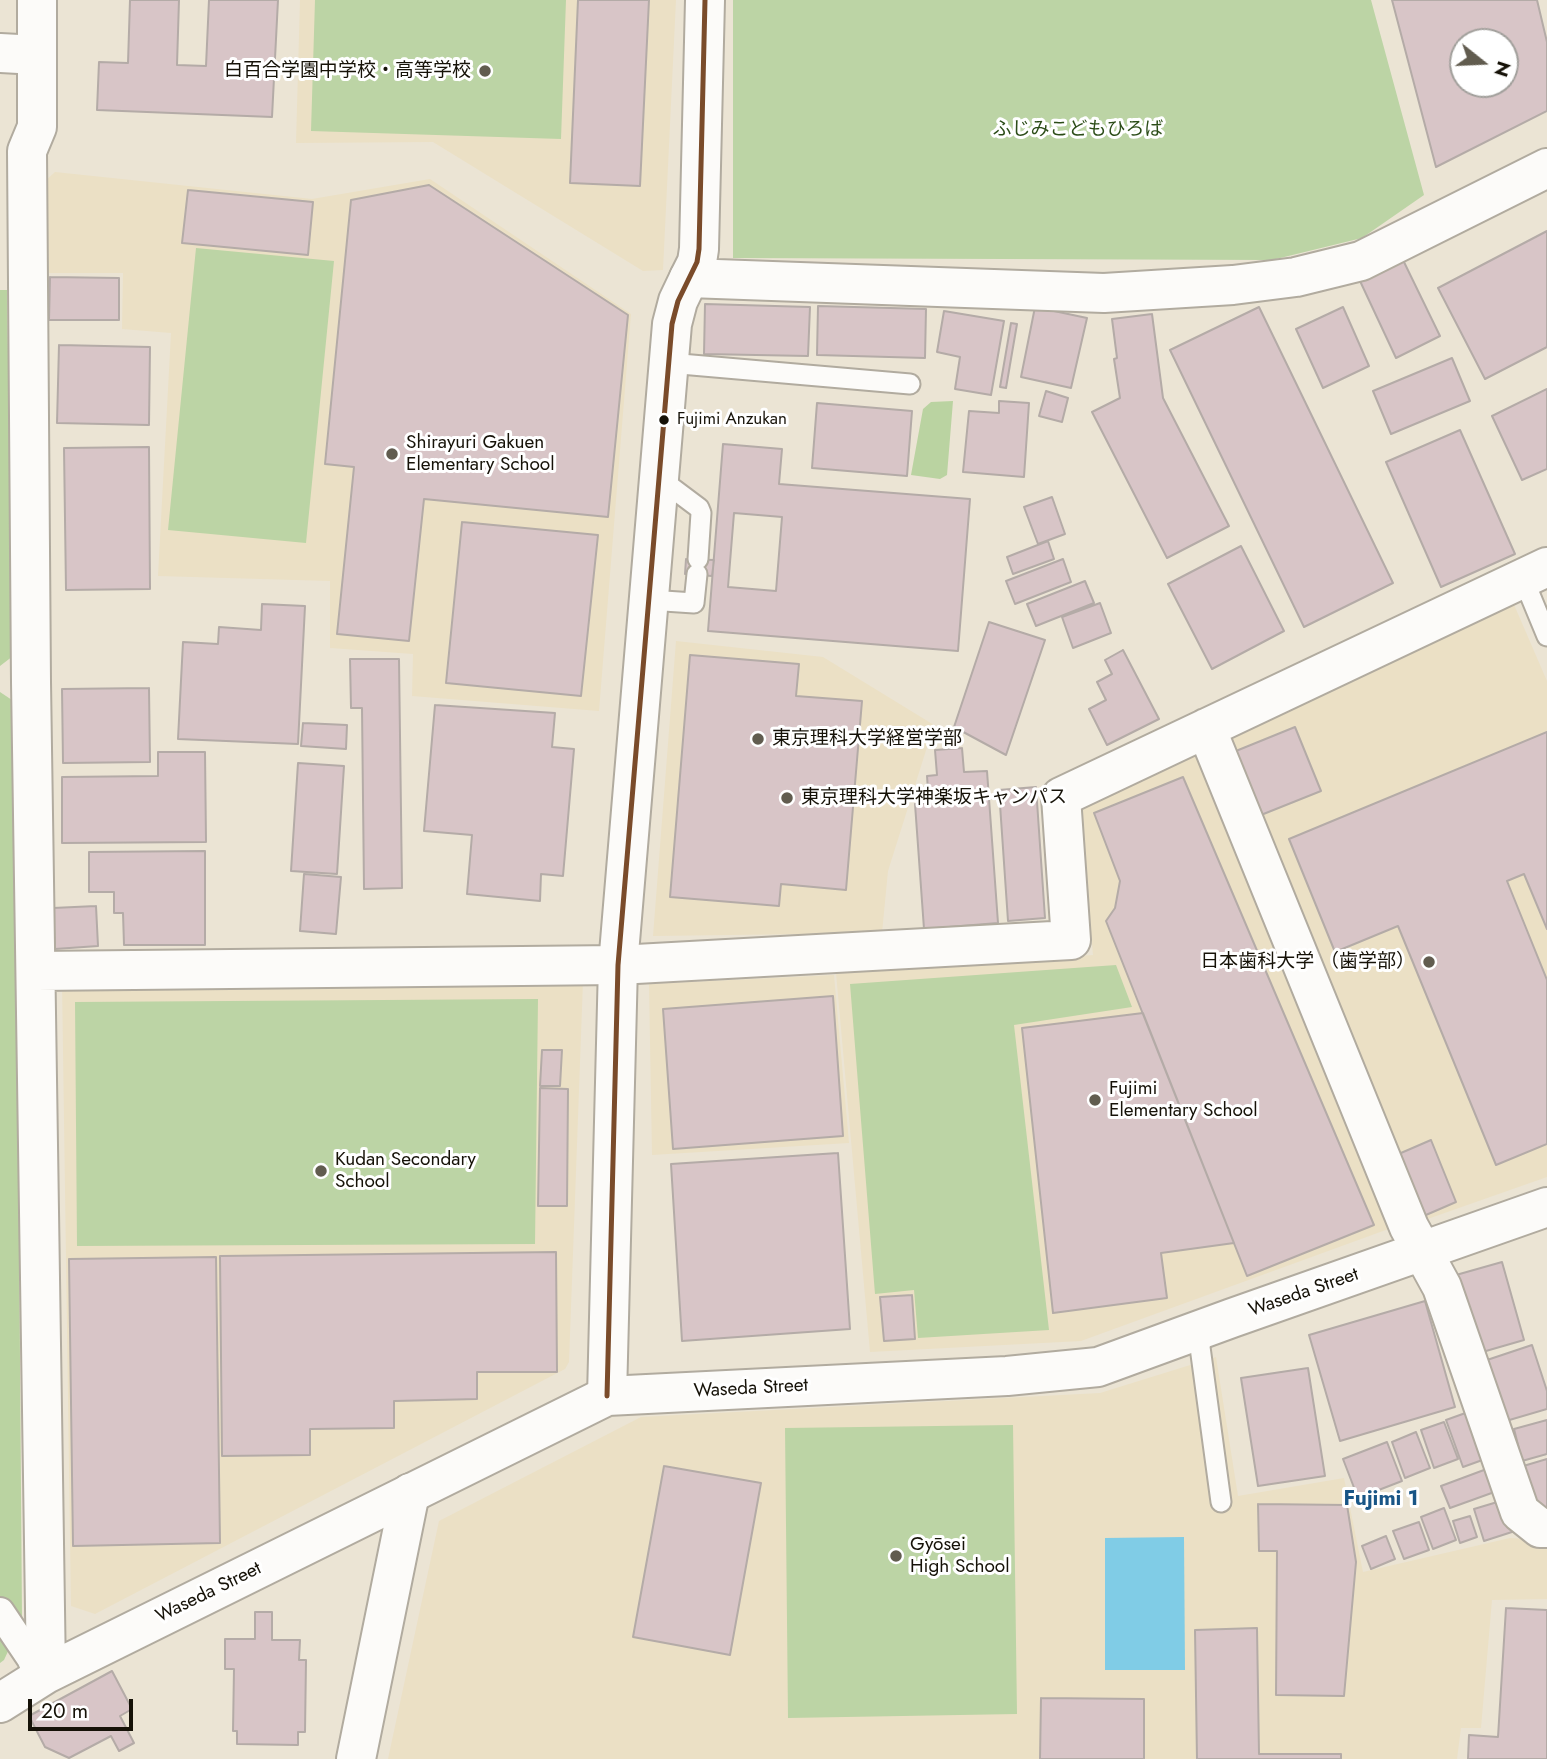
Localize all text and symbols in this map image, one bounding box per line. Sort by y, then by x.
north arrow [1449,28,1519,98]
text: N [1487,58,1518,80]
place label: 白百合学園中学校・高等学校 [224,60,471,82]
marker: 白百合学園中学校・高等学校 [477,63,493,79]
park label: ふじみこどもひろば [993,119,1163,141]
place label: Fujimi Anzukan [677,410,787,430]
marker: Fujimi Anzukan [657,413,671,427]
place label: Shirayuri Gakuen Elementary School [406,432,555,476]
marker: Shirayuri Gakuen Elementary School [384,446,400,462]
place label: 東京理科大学経営学部 [772,728,962,750]
marker: 東京理科大学経営学部 [750,731,766,747]
place label: 東京理科大学神楽坂キャンパス [801,787,1067,809]
marker: 東京理科大学神楽坂キャンパス [779,790,795,806]
place label: 日本歯科大学 （歯学部） [1200,951,1415,973]
marker: 日本歯科大学 （歯学部） [1421,954,1437,970]
place label: Fujimi Elementary School [1109,1078,1258,1122]
marker: Fujimi Elementary School [1087,1092,1103,1108]
place label: Kudan Secondary School [335,1149,476,1193]
marker: Kudan Secondary School [313,1163,329,1179]
street label: Waseda Street [1246,1264,1362,1322]
street label: Waseda Street [693,1375,809,1403]
district label: Fujimi 1 [1344,1487,1418,1513]
place label: Gyōsei High School [910,1534,1010,1578]
marker: Gyōsei High School [888,1548,904,1564]
street label: Waseda Street [153,1558,265,1628]
scale bar [32,1686,136,1730]
text: 20 m [41,1696,88,1726]

